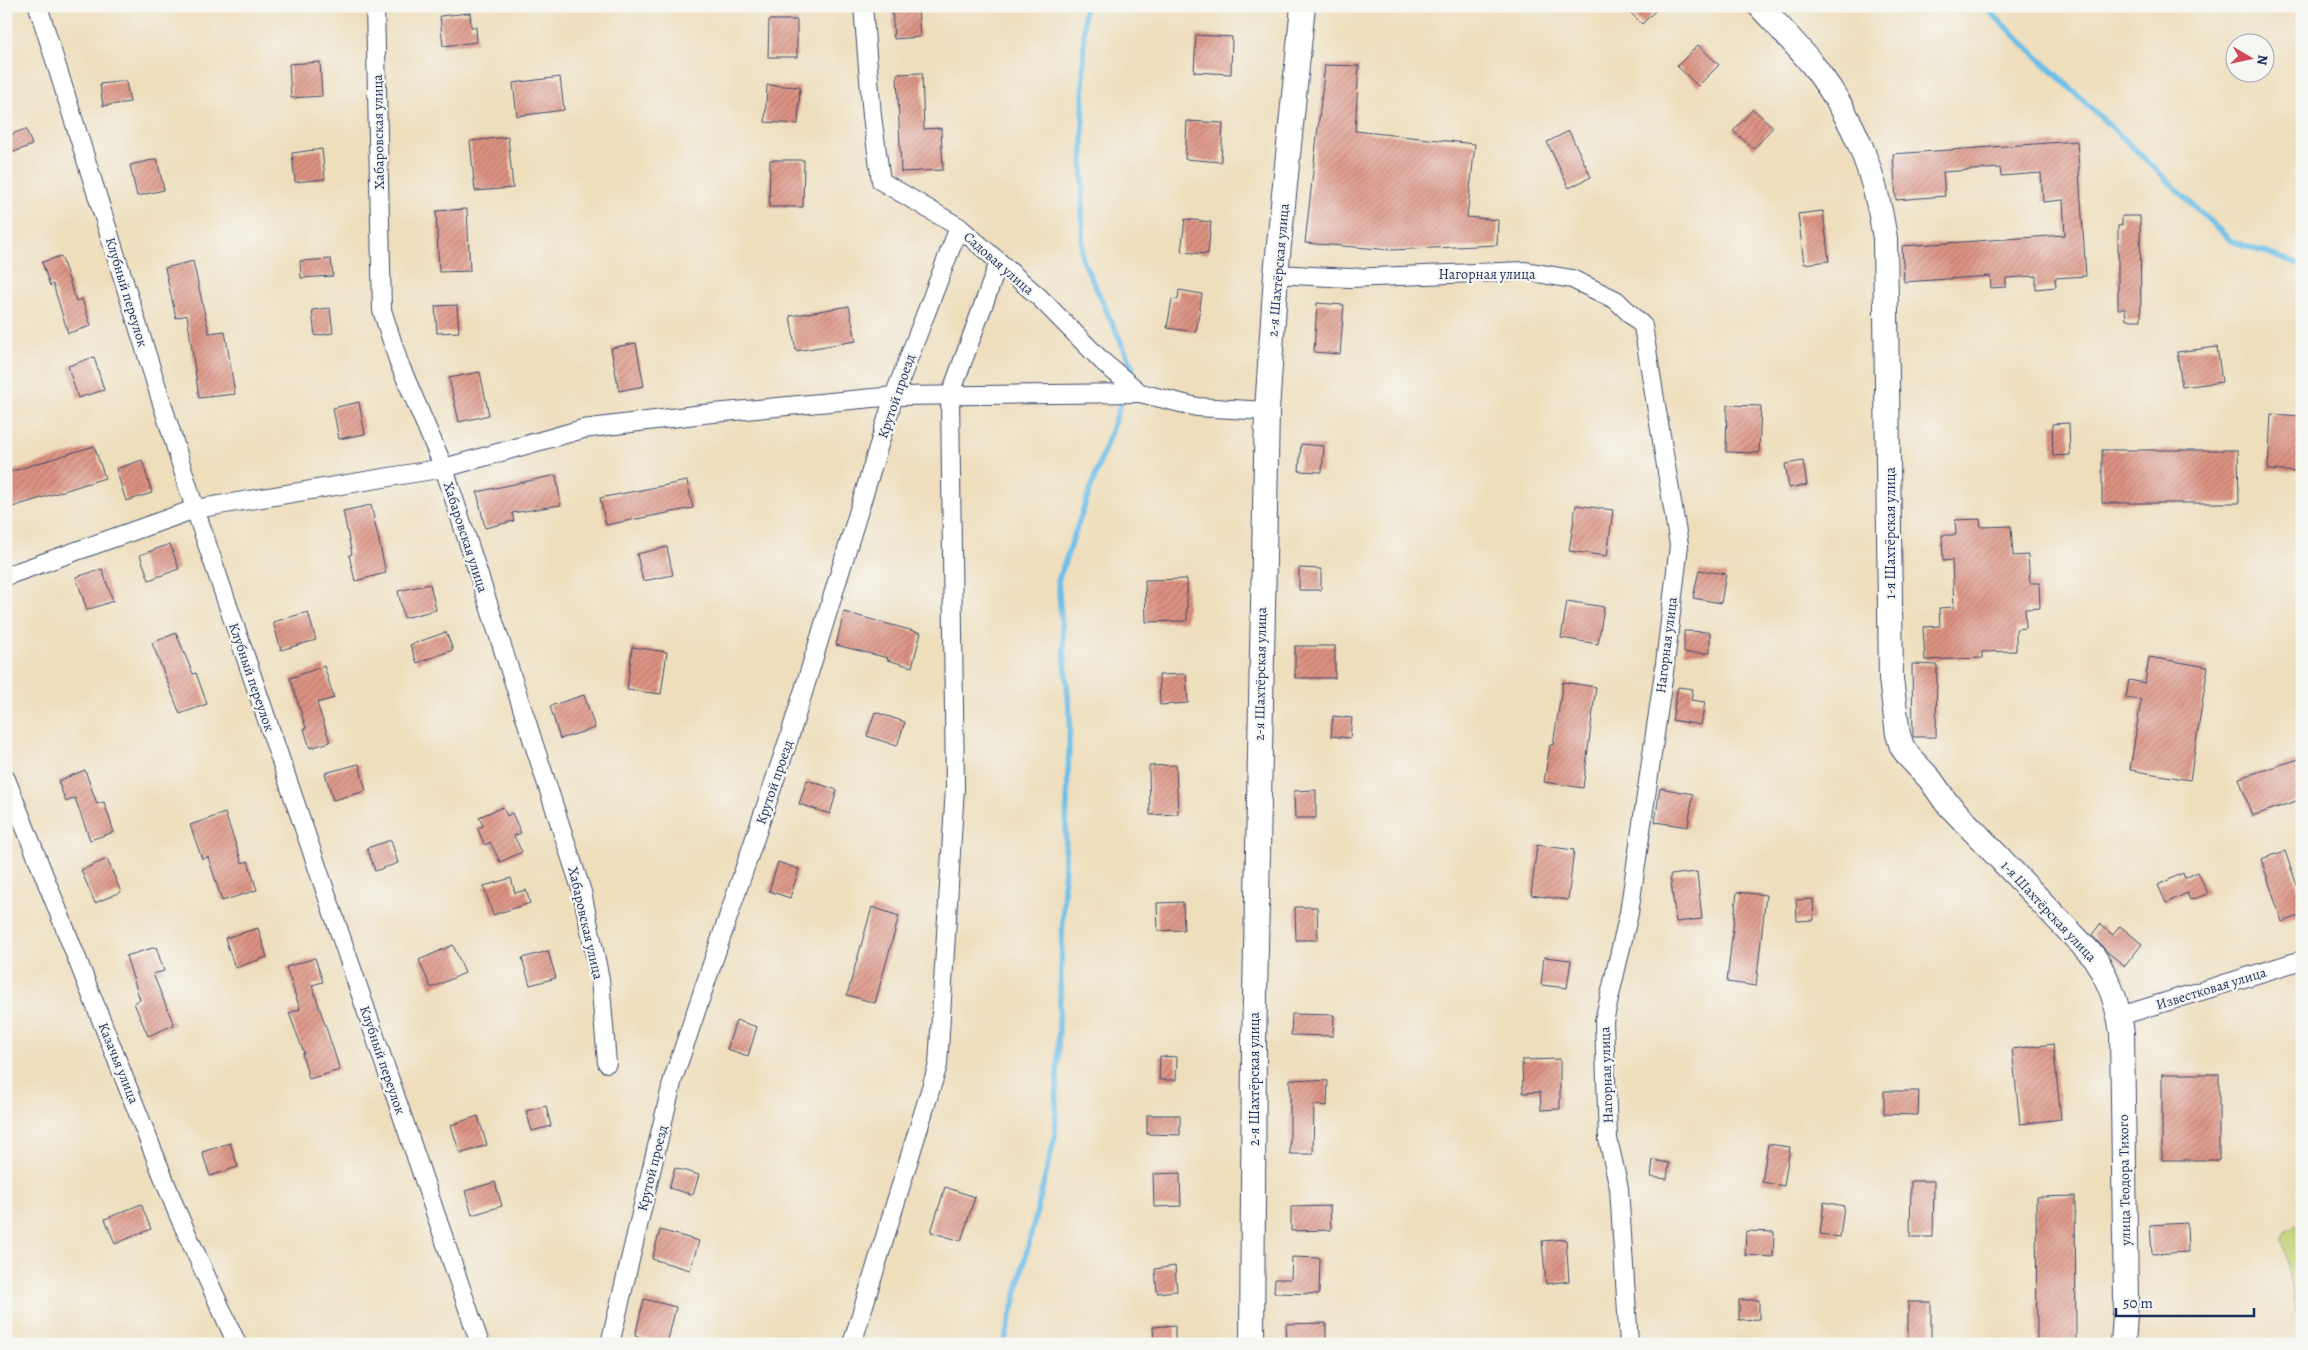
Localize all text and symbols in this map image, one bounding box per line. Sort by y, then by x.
north arrow [2226,32,2276,82]
text: N [2252,53,2273,66]
street label: Хабаровская улица [368,74,389,190]
street label: 2-я Шахтёрская улица [1263,202,1294,338]
street label: Садовая улица [959,227,1038,300]
street label: Клубный переулок [101,235,152,349]
street label: Нагорная улица [1439,265,1536,284]
street label: Крутой проезд [873,351,920,441]
street label: 1-я Шахтёрская улица [1881,466,1900,599]
street label: Хабаровская улица [439,479,493,595]
street label: Нагорная улица [1651,595,1682,694]
street label: 2-я Шахтёрская улица [1250,606,1271,741]
street label: Клубный переулок [224,620,279,734]
street label: Крутой проезд [751,737,798,827]
street label: 1-я Шахтёрская улица [1997,857,2101,967]
street label: Хабаровская улица [563,865,608,982]
street label: Известковая улица [2154,963,2269,1014]
street label: Клубный переулок [355,1003,410,1117]
street label: 2-я Шахтёрская улица [1245,1011,1264,1146]
street label: Казачья улица [94,1020,144,1107]
street label: Нагорная улица [1595,1026,1618,1124]
street label: улица Теодора Тихого [2114,1114,2135,1247]
street label: Крутой проезд [633,1123,672,1213]
scale bar [2116,1285,2253,1317]
text: 50 m [2123,1293,2153,1313]

